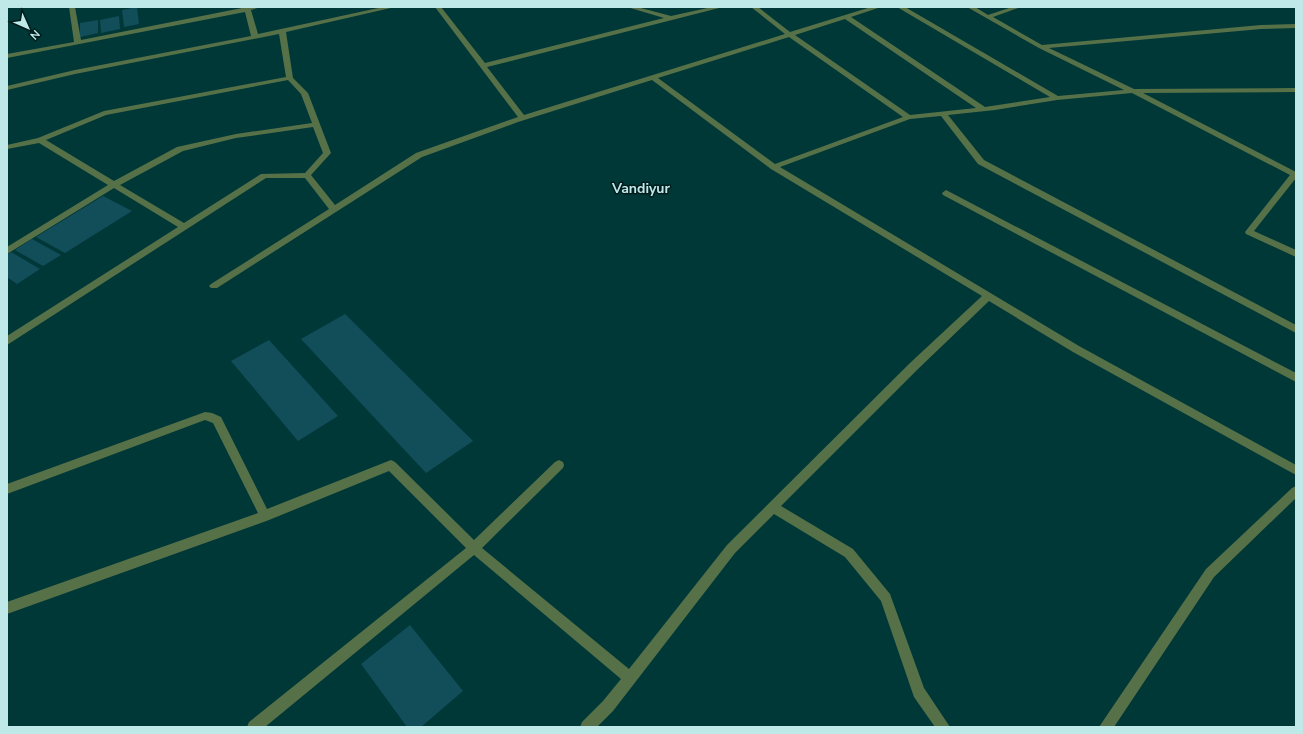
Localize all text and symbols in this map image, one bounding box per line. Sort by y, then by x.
north arrow [8,8,48,48]
text: N [27,27,43,43]
district label: Vandiyur [611,179,670,198]

